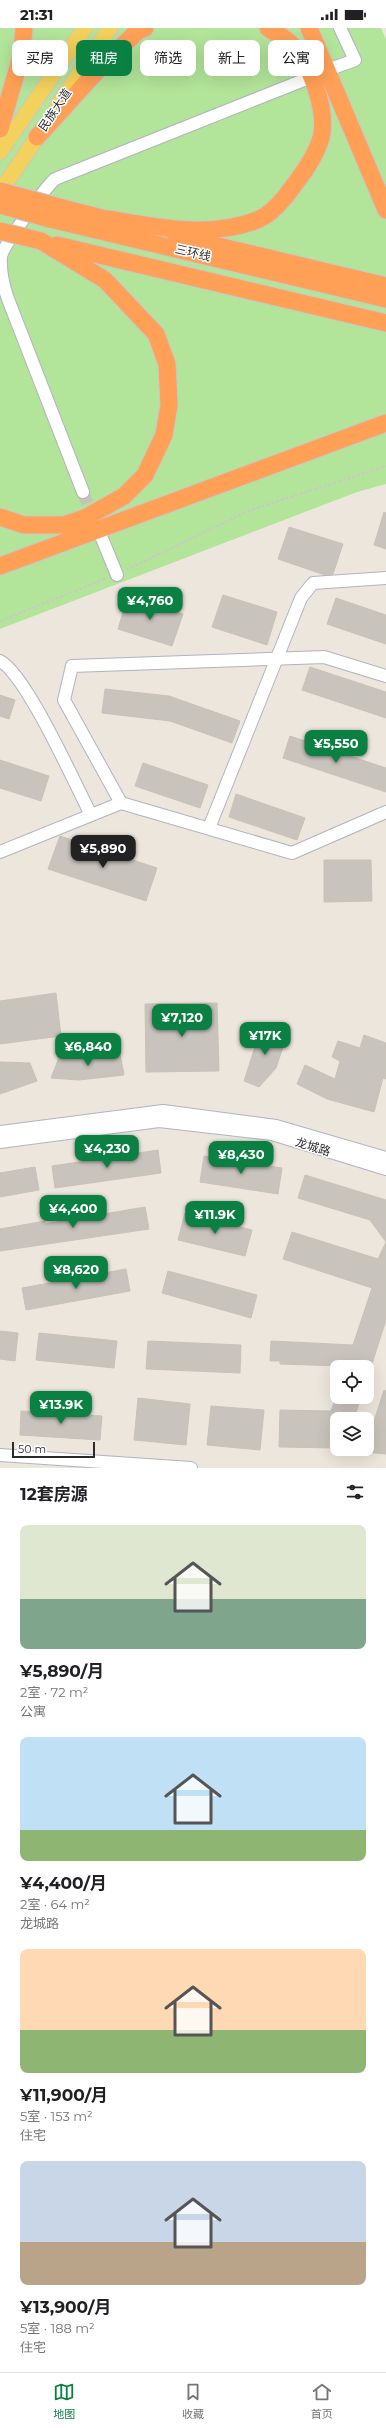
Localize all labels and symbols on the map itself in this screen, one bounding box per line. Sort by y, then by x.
street label: 民族大道 [35,86,74,134]
street label: 三环线 [174,241,212,264]
pin: ¥4,760 [117,587,183,621]
pin: ¥5,550 [303,730,369,764]
pin: ¥5,890 [70,835,136,869]
pin: ¥7,120 [149,1004,215,1038]
pin: ¥17K [241,1022,289,1056]
pin: ¥6,840 [55,1033,121,1067]
street label: 龙城路 [294,1134,333,1159]
pin: ¥4,230 [74,1135,140,1169]
pin: ¥8,430 [208,1141,274,1175]
pin: ¥4,400 [40,1195,106,1229]
pin: ¥11.9K [182,1201,248,1235]
pin: ¥8,620 [43,1256,109,1290]
pin: ¥13.9K [28,1391,94,1425]
scale bar [12,1440,95,1459]

